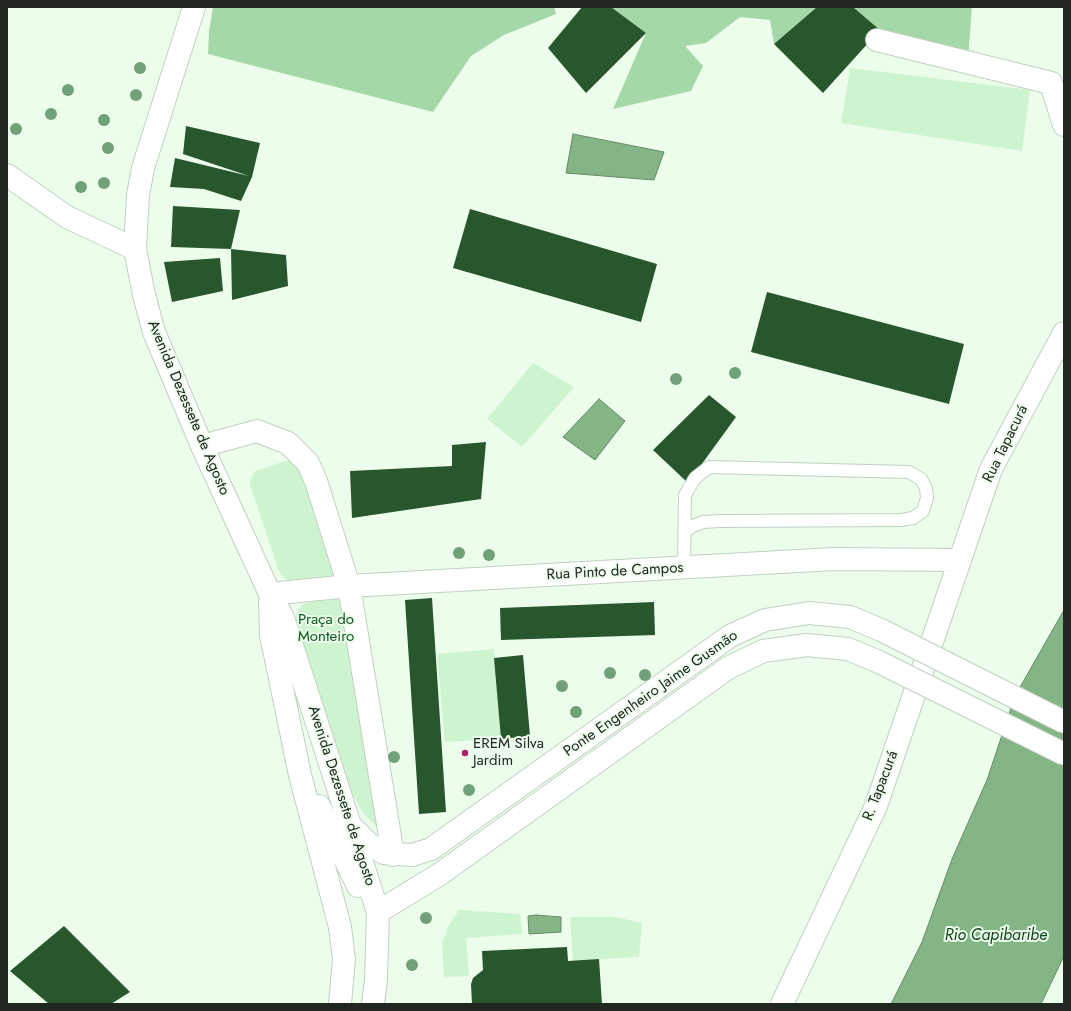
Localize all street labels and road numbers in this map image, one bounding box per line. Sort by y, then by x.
street label: Avenida Dezessete de Agosto [143,318,233,498]
street label: Rua Tapacurá [980,402,1032,486]
street label: Rua Pinto de Campos [546,559,684,585]
street label: Ponte Engenheiro Jaime Gusmão [560,627,742,761]
street label: Avenida Dezessete de Agosto [303,704,379,888]
street label: R. Tapacurá [859,749,903,823]

